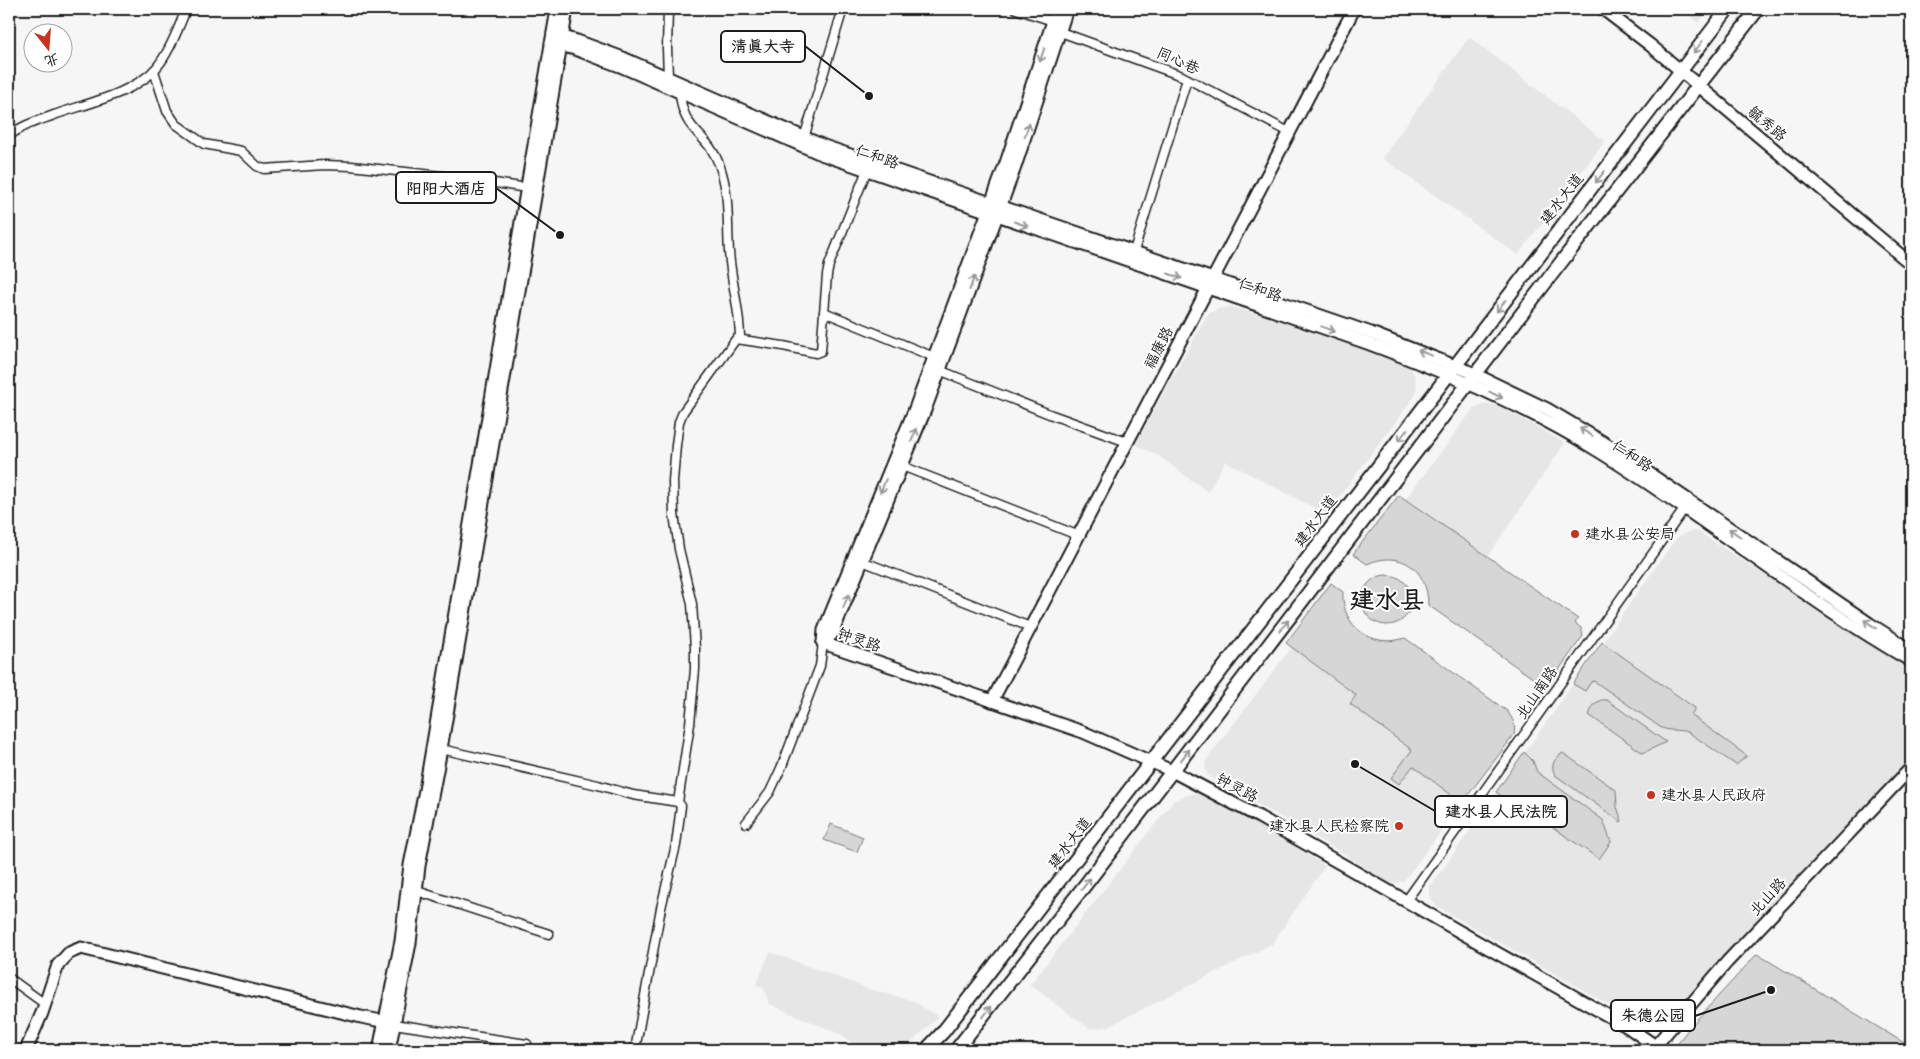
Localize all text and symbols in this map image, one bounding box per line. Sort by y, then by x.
north arrow [22,22,72,72]
callout: 清真大寺 [721,31,805,62]
text: 清真大寺 [731,36,795,58]
one-way arrow [1693,41,1704,54]
street label: 同心巷 [1153,42,1203,80]
one-way arrow [1037,47,1046,62]
text: 北 [42,48,61,71]
street label: 毓秀路 [1743,101,1791,147]
one-way arrow [1023,123,1032,138]
street label: 仁和路 [852,140,902,174]
street label: 建水大道 [1535,169,1589,229]
one-way arrow [1594,170,1605,183]
callout: 阳阳大酒店 [396,172,496,203]
text: 阳阳大酒店 [406,178,486,200]
one-way arrow [1012,220,1028,229]
one-way arrow [1166,272,1182,281]
street label: 仁和路 [1235,273,1285,307]
one-way arrow [968,276,977,291]
one-way arrow [1496,299,1506,313]
street label: 福康路 [1139,323,1179,373]
one-way arrow [1320,325,1335,334]
one-way arrow [1417,348,1433,357]
one-way arrow [1488,391,1503,400]
one-way arrow [1580,427,1594,437]
one-way arrow [910,428,920,443]
one-way arrow [1397,428,1408,441]
street label: 仁和路 [1607,435,1657,477]
one-way arrow [877,479,886,494]
street label: 建水大道 [1290,491,1342,551]
place label: 建水县公安局 [1585,524,1675,545]
marker: 建水县公安局 [1569,528,1581,540]
one-way arrow [1729,528,1743,538]
district label: 建水县 [1349,583,1425,618]
one-way arrow [841,594,851,609]
one-way arrow [1863,619,1877,629]
one-way arrow [1279,620,1290,633]
street label: 钟灵路 [834,623,884,657]
street label: 北山南路 [1511,662,1563,724]
one-way arrow [1180,749,1191,762]
street label: 钟灵路 [1212,768,1262,808]
place label: 建水县人民政府 [1661,785,1766,806]
marker: 建水县人民政府 [1645,789,1657,801]
callout: 建水县人民法院 [1435,796,1567,827]
text: 建水县人民法院 [1445,801,1557,823]
street label: 建水大道 [1043,813,1097,873]
place label: 建水县人民检察院 [1269,816,1389,837]
marker: 建水县人民检察院 [1393,820,1405,832]
street label: 北山路 [1745,873,1791,921]
one-way arrow [1081,878,1092,891]
callout: 朱德公园 [1611,1000,1695,1031]
text: 朱德公园 [1621,1005,1685,1027]
one-way arrow [981,1006,992,1019]

